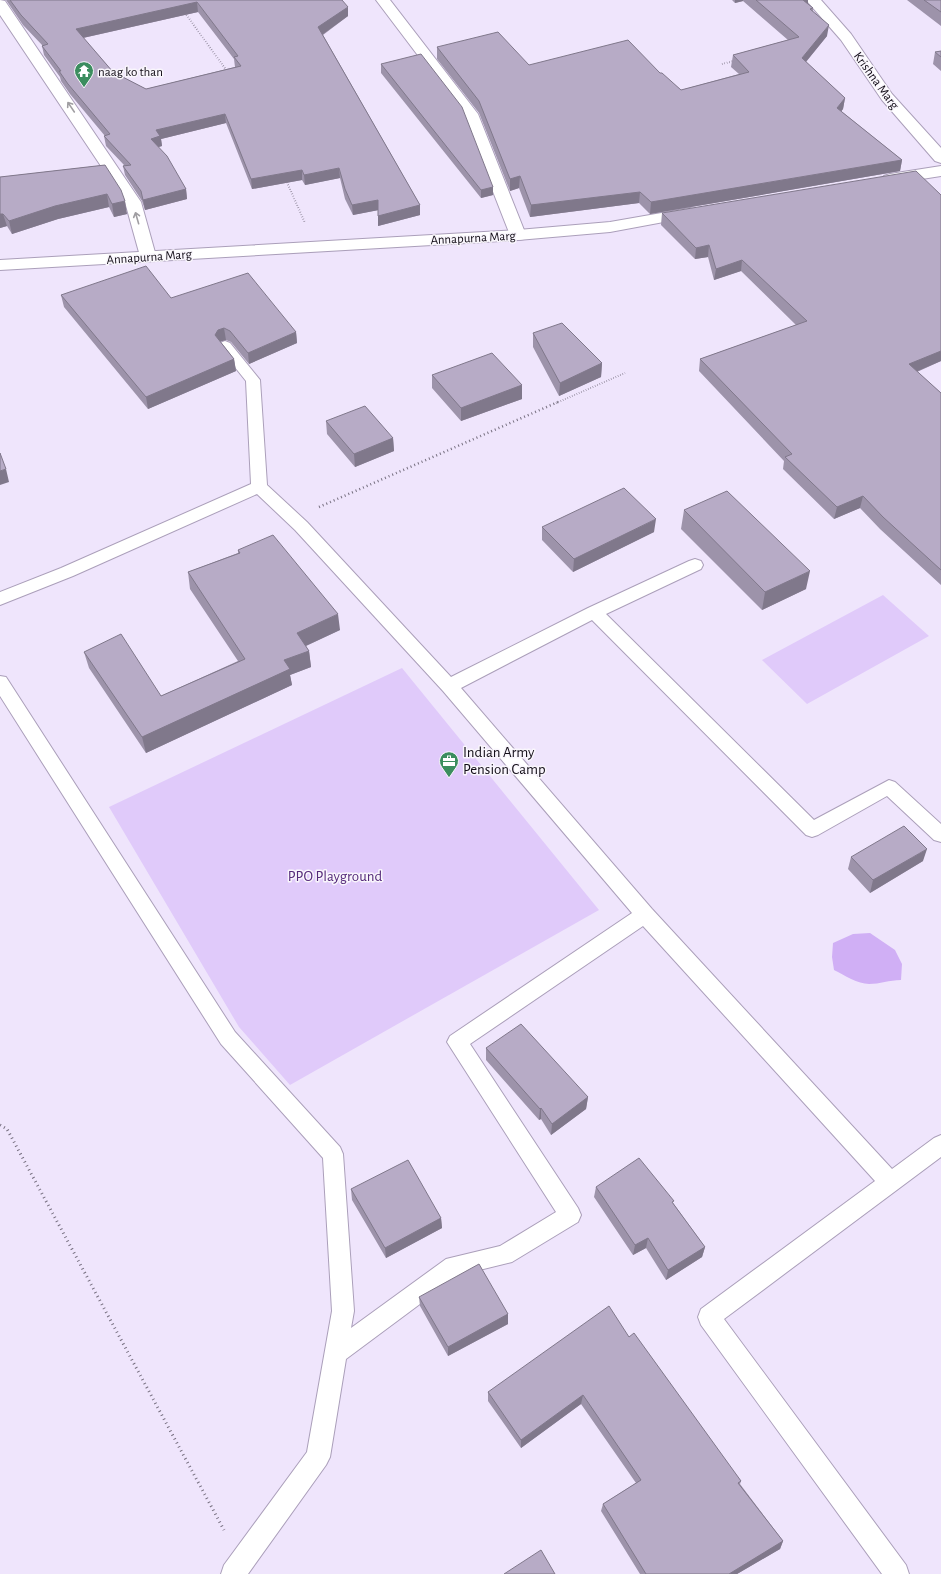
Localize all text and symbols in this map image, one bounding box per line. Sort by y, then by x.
street label: Krishna Marg [851,50,901,112]
temple icon: naag ko than [73,60,95,88]
place label: naag ko than [98,66,163,79]
one-way arrow [67,102,75,113]
one-way arrow [133,212,140,225]
street label: Annapurna Marg [430,230,517,247]
street label: Annapurna Marg [106,248,193,267]
place label: Indian Army Pension Camp [463,745,546,777]
office icon: Indian Army Pension Camp [438,750,460,778]
park label: PPO Playground [288,869,382,884]

